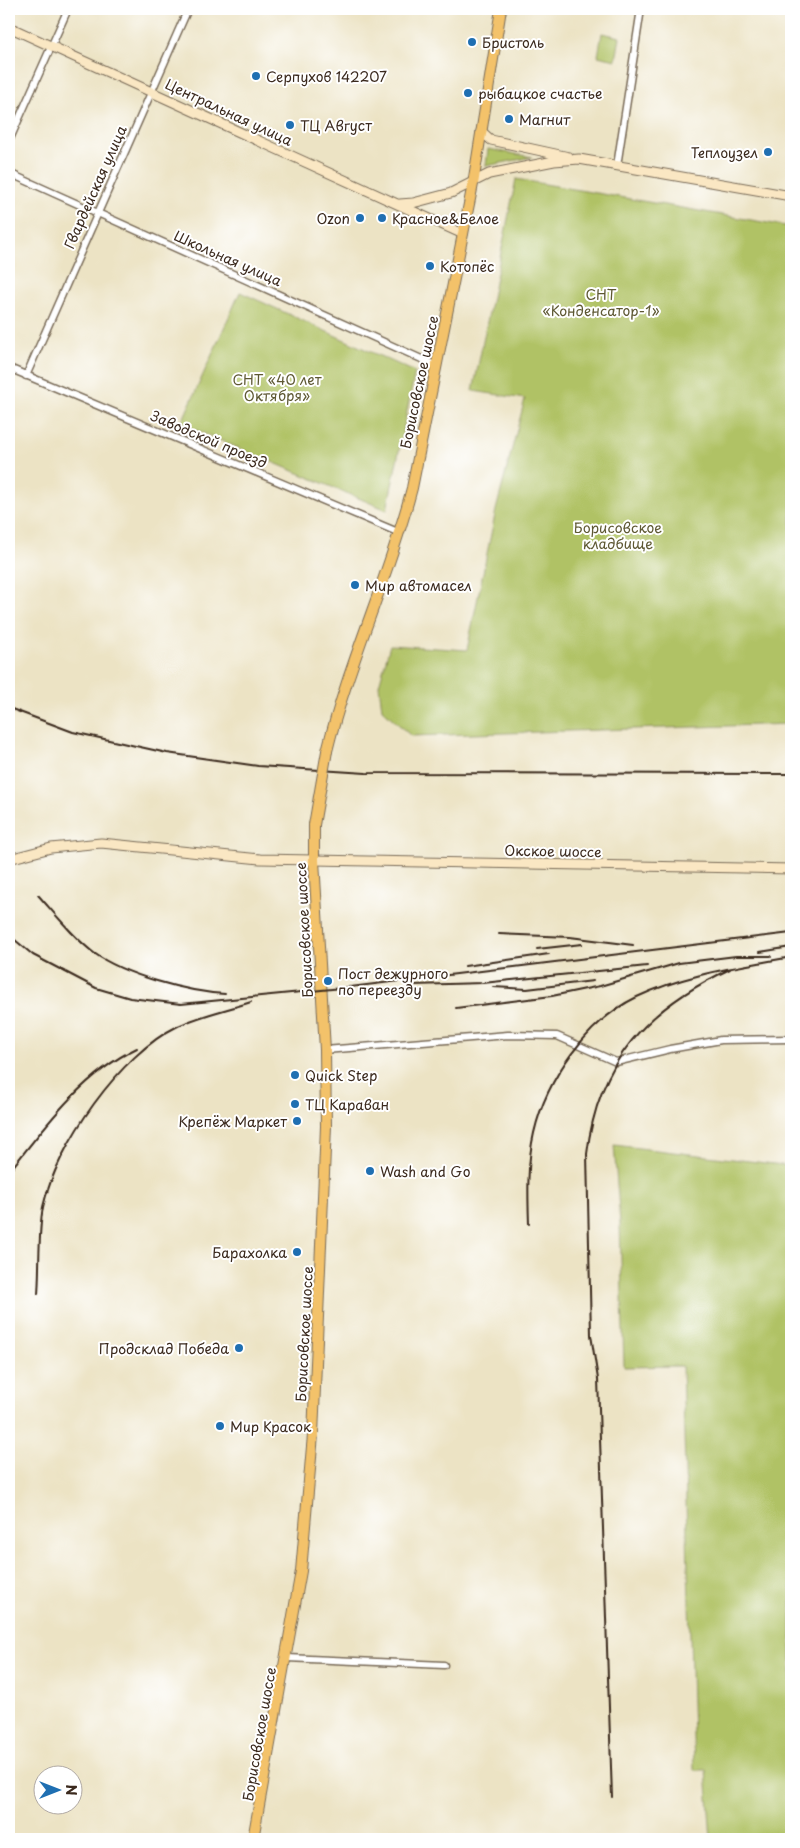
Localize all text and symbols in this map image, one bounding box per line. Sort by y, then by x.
place label: Бристоль [482,32,544,53]
marker: Бристоль [466,36,478,48]
place label: Серпухов 142207 [266,66,387,87]
marker: Серпухов 142207 [250,70,262,82]
street label: Центральная улица [162,73,296,151]
place label: рыбацкое счастье [478,83,602,104]
marker: рыбацкое счастье [462,87,474,99]
place label: Магнит [519,109,571,130]
marker: Магнит [503,113,515,125]
place label: ТЦ Август [300,115,372,136]
marker: ТЦ Август [284,119,296,131]
street label: Гвардейская улица [58,122,132,252]
place label: Теплоузел [691,142,758,163]
marker: Теплоузел [762,146,774,158]
place label: Ozon [317,208,350,229]
place label: Красное&Белое [392,208,499,229]
marker: Ozon [354,212,366,224]
marker: Красное&Белое [376,212,388,224]
street label: Школьная улица [171,225,286,291]
place label: Котопёс [440,256,494,277]
marker: Котопёс [424,260,436,272]
park label: СНТ «Конденсатор-1» [542,284,660,321]
street label: Борисовское шоссе [395,314,443,450]
park label: СНТ «40 лет Октября» [232,369,322,406]
street label: Заводской проезд [148,405,270,473]
park label: Борисовское кладбище [574,517,662,554]
place label: Мир автомасел [365,575,472,596]
marker: Мир автомасел [349,579,361,591]
street label: Окское шоссе [504,840,602,862]
street label: Борисовское шоссе [290,862,318,998]
place label: Пост дежурного по переезду [338,963,449,1000]
marker: Пост дежурного по переезду [322,975,334,987]
place label: Quick Step [305,1065,377,1086]
marker: Quick Step [289,1069,301,1081]
place label: ТЦ Караван [305,1094,389,1115]
marker: ТЦ Караван [289,1098,301,1110]
place label: Крепёж Маркет [178,1111,287,1132]
marker: Крепёж Маркет [291,1115,303,1127]
place label: Wash and Go [380,1161,471,1182]
marker: Wash and Go [364,1165,376,1177]
place label: Барахолка [212,1242,287,1263]
marker: Барахолка [291,1246,303,1258]
street label: Борисовское шоссе [290,1266,318,1402]
place label: Продсклад Победа [99,1338,229,1359]
marker: Продсклад Победа [233,1342,245,1354]
place label: Мир Красок [230,1416,312,1437]
marker: Мир Красок [214,1420,226,1432]
street label: Борисовское шоссе [237,1665,281,1803]
north arrow [32,1766,82,1816]
text: N [61,1784,82,1796]

